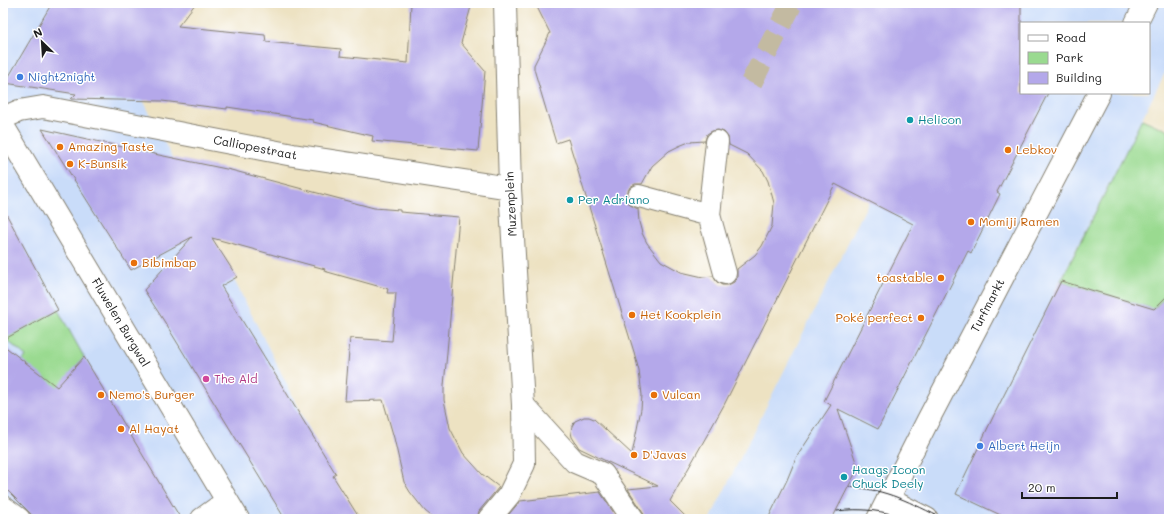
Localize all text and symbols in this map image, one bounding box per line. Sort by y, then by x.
north arrow [22,22,62,62]
legend [1020,22,1150,94]
text: N [31,24,45,41]
text: Road [1056,29,1086,45]
text: Park [1056,49,1083,65]
place label: Night2night [28,68,96,84]
text: Building [1056,69,1102,85]
marker: Night2night [15,72,25,82]
place label: Helicon [918,111,962,127]
marker: Helicon [905,115,915,125]
street label: Calliopestraat [212,131,299,163]
place label: Amazing Taste [68,138,154,154]
place label: Lebkov [1016,141,1057,157]
marker: Amazing Taste [55,142,65,152]
marker: Lebkov [1003,145,1013,155]
place label: K-Bunsik [78,155,127,171]
marker: K-Bunsik [65,159,75,169]
street label: Muzenplein [500,171,520,237]
place label: Per Adriano [578,191,649,207]
marker: Per Adriano [565,195,575,205]
place label: Momiji Ramen [979,213,1059,229]
marker: Momiji Ramen [966,217,976,227]
place label: Bibimbap [142,254,197,270]
marker: Bibimbap [129,258,139,268]
place label: toastable [876,269,933,285]
marker: toastable [936,273,946,283]
street label: Fluwelen Burgwal [89,275,154,369]
street label: Turfmarkt [966,275,1008,335]
place label: Het Kookplein [640,306,721,322]
place label: Poké perfect [836,309,913,325]
marker: Het Kookplein [627,310,637,320]
marker: Poké perfect [916,313,926,323]
place label: The Ald [214,370,258,386]
marker: The Ald [201,374,211,384]
place label: Nemo's Burger [109,386,195,402]
place label: Vulcan [662,386,700,402]
marker: Nemo's Burger [96,390,106,400]
marker: Vulcan [649,390,659,400]
place label: Al Hayat [129,420,179,436]
marker: Al Hayat [116,424,126,434]
place label: Albert Heijn [988,437,1060,453]
marker: Albert Heijn [975,441,985,451]
place label: D'Javas [642,446,687,462]
marker: D'Javas [629,450,639,460]
place label: Haags Icoon Chuck Deely [852,461,925,491]
marker: Haags Icoon Chuck Deely [839,472,849,482]
scale bar [1022,474,1117,500]
text: 20 m [1028,479,1056,495]

